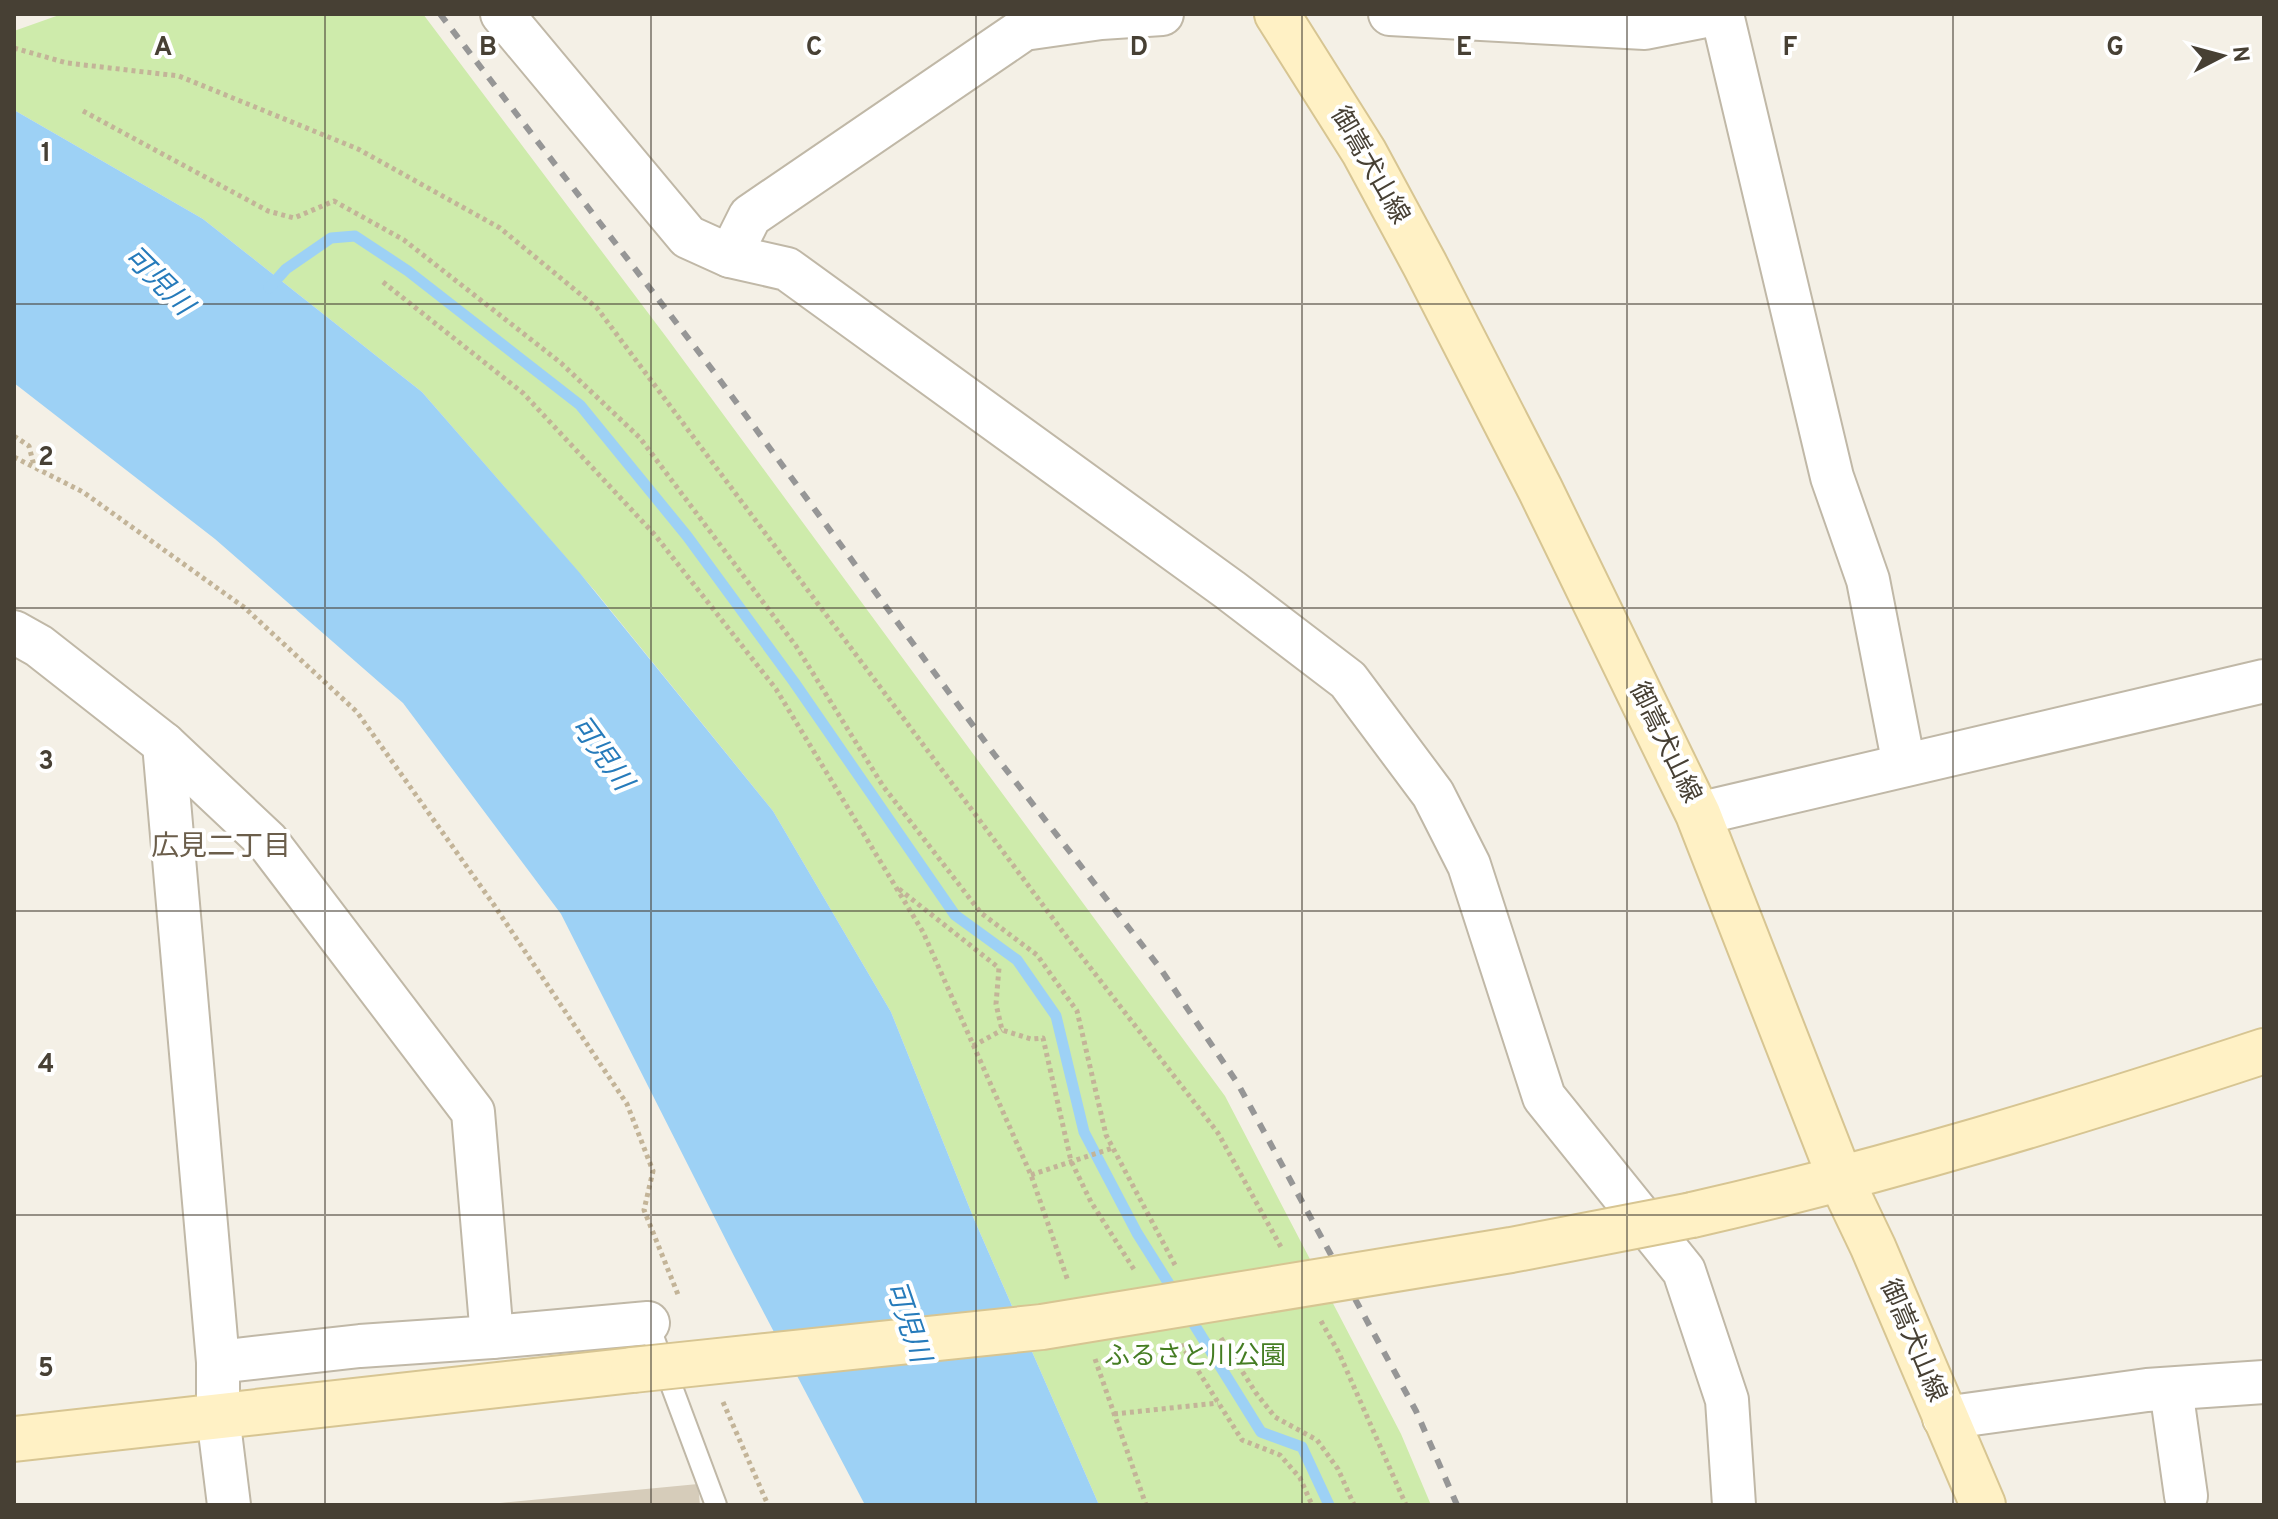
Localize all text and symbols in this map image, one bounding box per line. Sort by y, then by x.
north arrow [2182,16,2262,96]
text: A [154,32,172,65]
text: B [479,32,497,65]
text: C [806,32,822,65]
text: D [1130,32,1148,65]
text: E [1456,32,1472,65]
text: F [1783,32,1798,65]
text: G [2106,32,2124,65]
text: N [2225,45,2254,63]
street label: 御嵩犬山線 [1322,101,1416,231]
text: 1 [41,138,51,171]
water label: 可児川 [115,240,202,327]
text: 2 [38,442,54,475]
street label: 御嵩犬山線 [1621,677,1707,809]
water label: 可児川 [561,709,641,801]
text: 3 [38,746,54,779]
district label: 広見二丁目 [151,830,291,866]
text: 4 [38,1049,54,1082]
street label: 御嵩犬山線 [1871,1275,1953,1407]
water label: 可児川 [875,1276,938,1370]
park label: ふるさと川公園 [1104,1341,1286,1374]
text: 5 [38,1353,54,1386]

